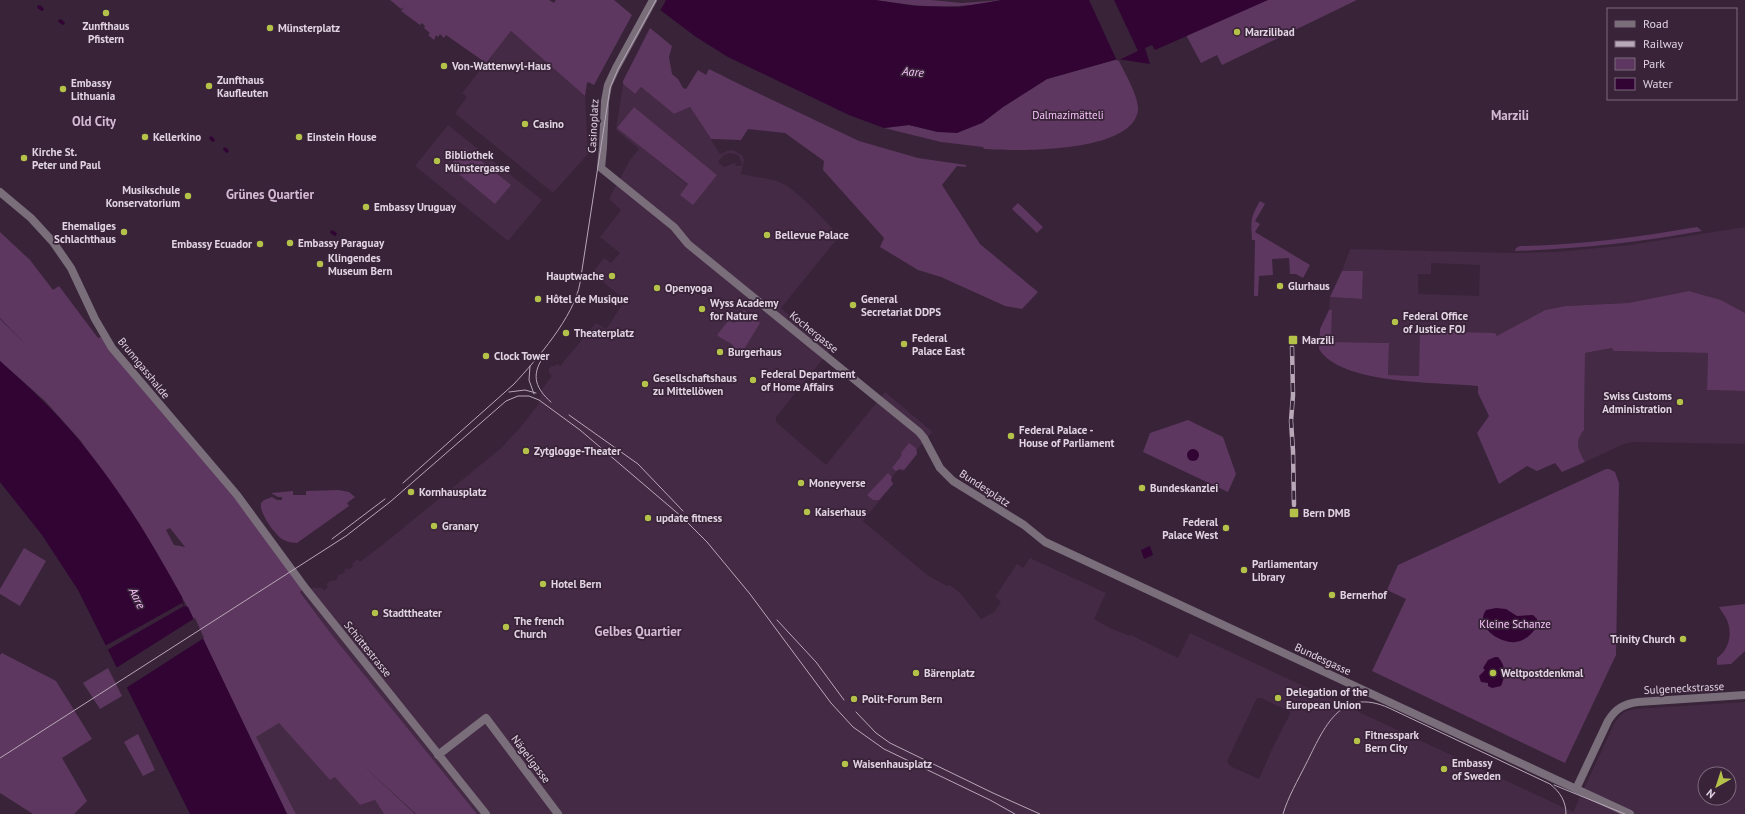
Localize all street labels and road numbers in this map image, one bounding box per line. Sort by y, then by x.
street label: Casinoplatz [585,98,601,153]
street label: Kochergasse [787,308,841,356]
street label: Brunngasshalde [115,334,173,402]
street label: Bundesplatz [957,466,1013,510]
street label: Schüttestrasse [341,618,395,680]
street label: Bundesgasse [1293,640,1354,678]
street label: Sulgeneckstrasse [1643,679,1725,697]
street label: Nägeligasse [508,732,554,786]

